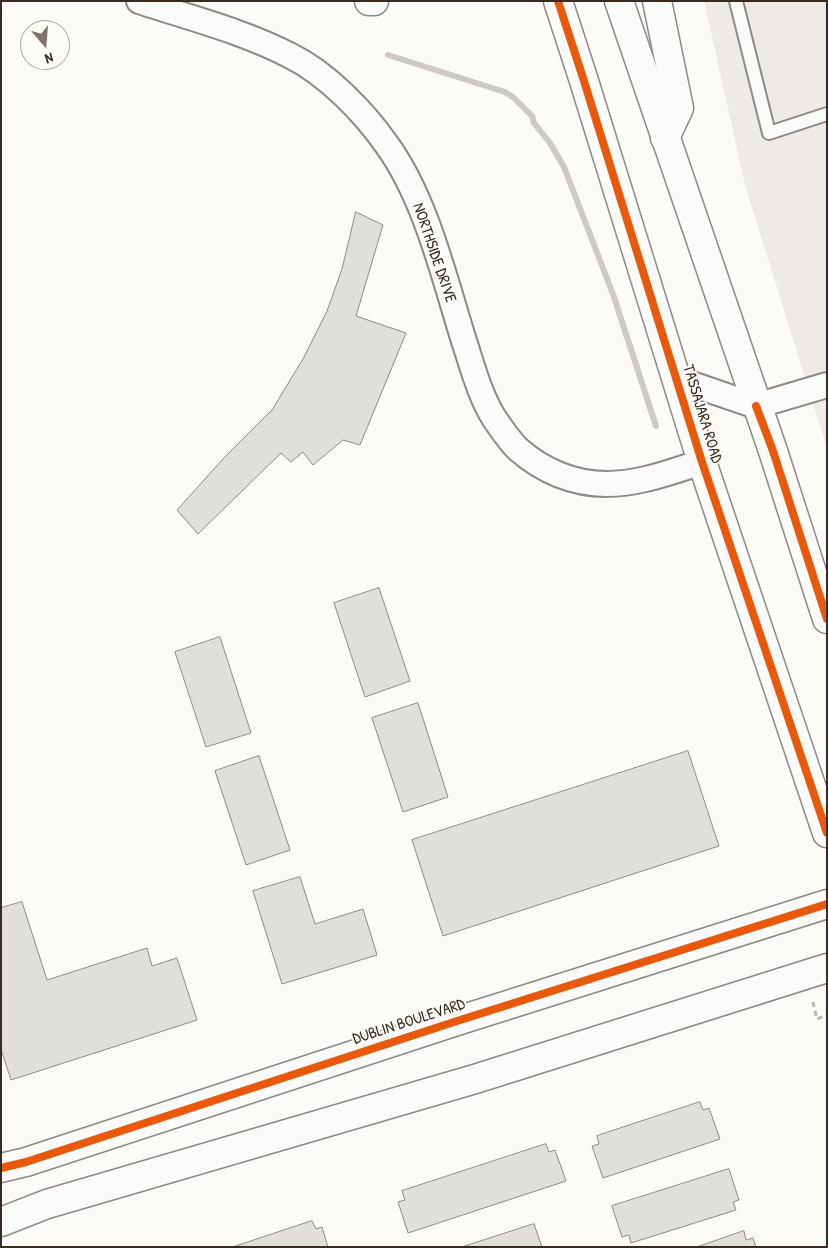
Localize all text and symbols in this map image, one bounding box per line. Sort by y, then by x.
north arrow [20,20,70,70]
text: N [43,49,56,69]
street label: NORTHSIDE DRIVE [408,201,460,305]
street label: TASSAJARA ROAD [678,362,726,466]
street label: DUBLIN BOULEVARD [350,995,468,1049]

